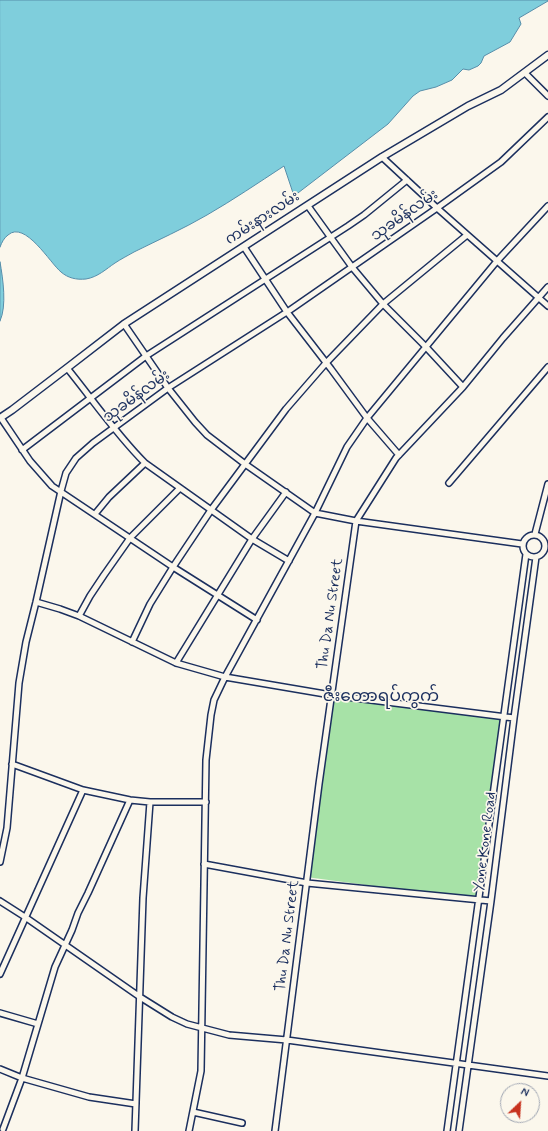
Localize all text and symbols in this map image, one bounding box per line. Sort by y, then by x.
street label: သုခမိန်လမ်း [368,186,442,246]
street label: ကမ်းနားလမ်း [222,188,304,250]
street label: သုခမိန်လမ်း [100,367,174,427]
street label: Thu Da Nu Street [314,557,348,671]
district label: ဇီးတောရပ်ကွက် [323,687,439,707]
street label: Yone Kone Road [471,791,501,893]
street label: Thu Da Nu Street [272,879,304,993]
north arrow [500,1083,540,1123]
text: N [518,1085,531,1101]

